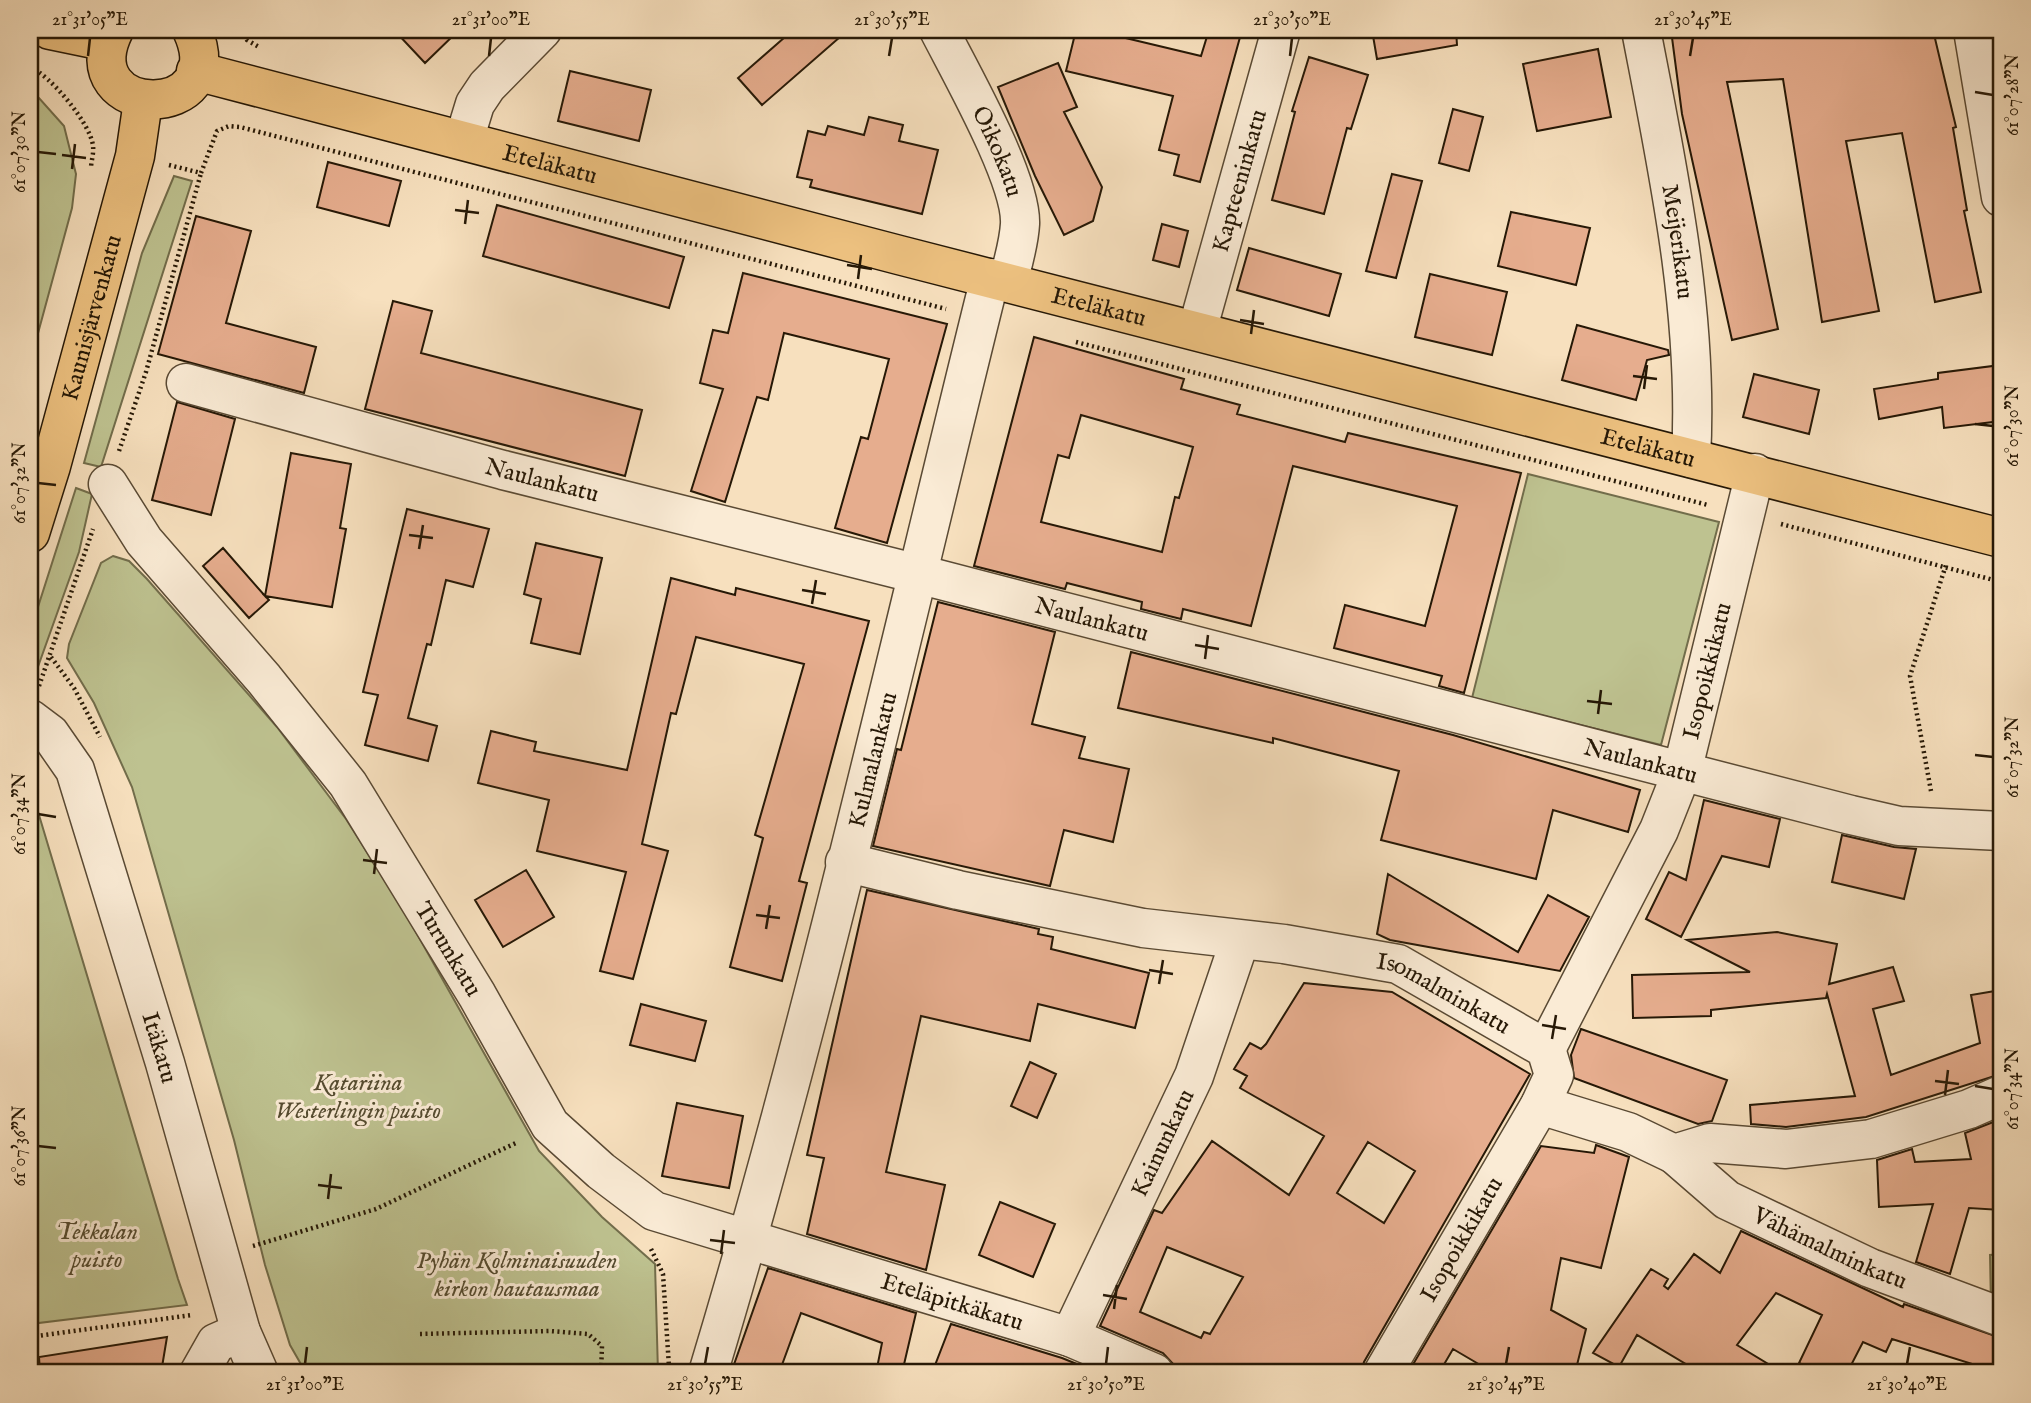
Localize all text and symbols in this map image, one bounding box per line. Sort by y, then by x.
text: 21°31'05"E [52,9,128,32]
text: 21°31'00"E [452,9,530,32]
text: 21°30'55"E [854,9,930,32]
text: 21°30'50"E [1253,9,1331,32]
text: 21°30'45"E [1654,9,1732,32]
text: 61°07'28"N [2002,54,2025,136]
street label: Oikokatu [964,101,1029,201]
street label: Kapteeninkatu [1206,106,1275,256]
text: 61°07'30"N [9,110,32,193]
street label: Eteläkatu [499,138,600,192]
street label: Meijerikatu [1653,182,1700,301]
street label: Kaunisjärvenkatu [55,231,130,405]
street label: Eteläkatu [1048,281,1149,335]
text: 61°07'30"N [2002,384,2025,467]
street label: Eteläkatu [1597,422,1698,476]
text: 61°07'32"N [9,442,32,524]
street label: Naulankatu [481,452,602,510]
street label: Naulankatu [1031,591,1152,650]
street label: Isopoikkikatu [1677,599,1740,743]
street label: Kulmalankatu [842,689,905,831]
text: 61°07'32"N [2002,716,2025,798]
street label: Naulankatu [1580,733,1701,792]
text: 61°07'34"N [9,772,32,855]
street label: Turunkatu [407,896,488,1003]
street label: Isomalminkatu [1374,947,1516,1042]
street label: Itäkatu [133,1009,184,1087]
text: 61°07'34"N [2002,1047,2025,1130]
park label: Katariina Westerlingin puisto [275,1068,441,1127]
street label: Kainunkatu [1125,1084,1202,1202]
text: 61°07'36"N [9,1105,32,1186]
street label: Isopoikkikatu [1414,1171,1511,1308]
street label: Vähämalminkatu [1746,1200,1911,1297]
park label: Tekkalan puisto [56,1217,138,1276]
park label: Pyhän Kolminaisuuden kirkon hautausmaa [416,1246,618,1305]
street label: Eteläpitkäkatu [877,1267,1027,1339]
text: 21°31'00"E [266,1374,344,1397]
text: 21°30'55"E [667,1374,743,1397]
text: 21°30'50"E [1067,1374,1145,1397]
text: 21°30'45"E [1467,1374,1545,1397]
text: 21°30'40"E [1867,1374,1947,1397]

